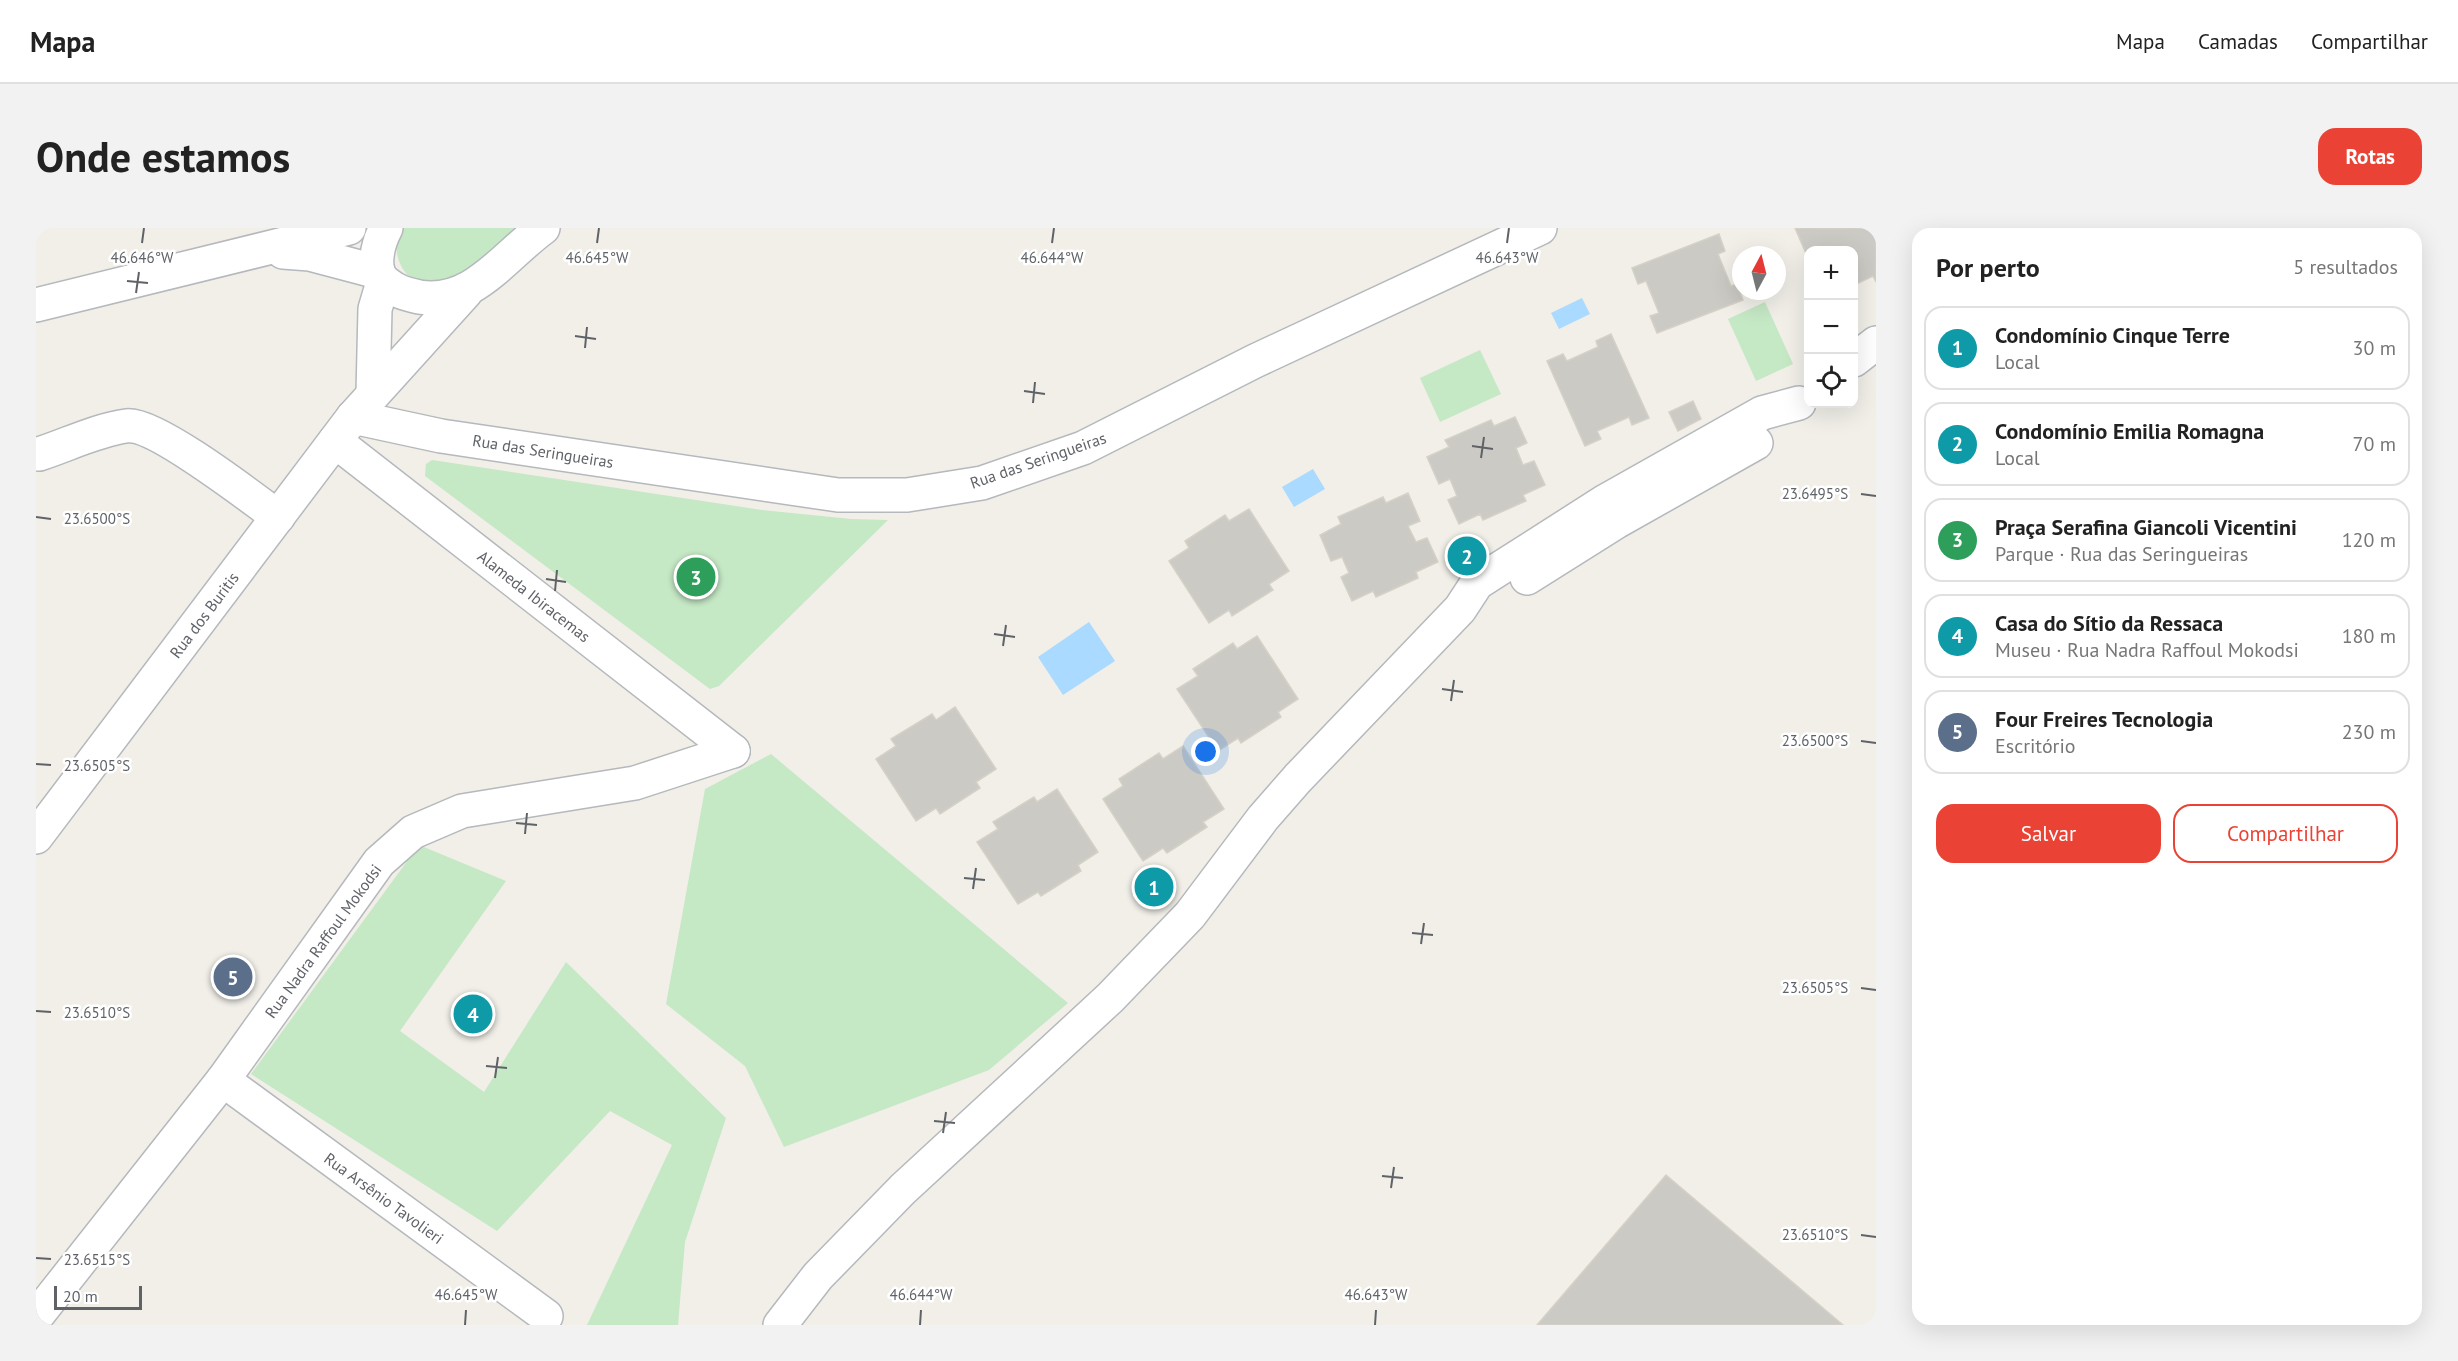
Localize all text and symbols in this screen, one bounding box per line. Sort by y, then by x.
text: Mapa [30,23,95,60]
text: Mapa [2116,28,2165,55]
text: Camadas [2198,28,2278,55]
text: Compartilhar [2311,28,2428,55]
button: Rotas [2318,128,2422,185]
text: Onde estamos [36,129,290,184]
north arrow [1732,246,1786,300]
map controls [1804,246,1858,408]
button: + [1804,246,1858,300]
text: 46.646°W [111,248,174,267]
text: 46.645°W [566,248,629,267]
text: 46.644°W [1021,248,1084,267]
text: 46.643°W [1476,248,1539,267]
text: Por perto [1936,251,2040,284]
text: 5 resultados [2293,254,2398,280]
button: − [1804,300,1858,354]
text: Condomínio Cinque Terre [1995,321,2230,349]
text: 1 [1952,335,1963,361]
text: 30 m [2353,335,2396,361]
text: Local [1995,349,2040,375]
button: locate [1804,354,1858,408]
text: Condomínio Emilia Romagna [1995,417,2264,445]
street label: Rua das Seringueiras [967,427,1109,493]
street label: Rua das Seringueiras [471,430,615,472]
text: 2 [1952,431,1963,457]
text: 70 m [2353,431,2396,457]
text: Local [1995,445,2040,471]
text: 23.6495°S [1782,484,1848,503]
text: 23.6500°S [64,509,130,528]
text: Praça Serafina Giancoli Vicentini [1995,513,2297,541]
text: 3 [1952,527,1963,553]
text: 120 m [2342,527,2396,553]
pin: 2 [1448,534,1486,578]
text: Parque · Rua das Seringueiras [1995,541,2248,567]
street label: Alameda Ibiracemas [474,546,595,646]
pin: 3 [676,554,716,600]
street label: Rua dos Buritis [165,568,243,662]
text: Casa do Sítio da Ressaca [1995,609,2223,637]
text: 4 [1952,623,1963,649]
text: 180 m [2342,623,2396,649]
text: Museu · Rua Nadra Raffoul Mokodsi [1995,637,2299,663]
text: Four Freires Tecnologia [1995,705,2213,733]
text: 5 [1952,719,1963,745]
text: 230 m [2342,719,2396,745]
text: 23.6500°S [1782,731,1848,750]
text: Escritório [1995,733,2075,759]
your location [1191,737,1220,766]
text: 23.6505°S [64,756,130,775]
button: Salvar [1936,804,2161,863]
button: Compartilhar [2173,804,2398,863]
street label: Rua Nadra Raffoul Mokodsi [260,860,386,1022]
pin: 1 [1134,864,1174,910]
pin: 5 [214,954,252,999]
text: 23.6505°S [1782,978,1848,997]
pin: 4 [454,992,492,1036]
text: 23.6510°S [64,1003,130,1022]
street label: Rua Arsênio Tavolieri [320,1148,448,1248]
text: 23.6510°S [1782,1225,1848,1244]
text: 23.6515°S [64,1250,130,1269]
scale bar [54,1283,142,1310]
text: 46.645°W [435,1285,498,1304]
text: 46.644°W [890,1285,953,1304]
text: 46.643°W [1345,1285,1408,1304]
text: 20 m [63,1286,98,1306]

